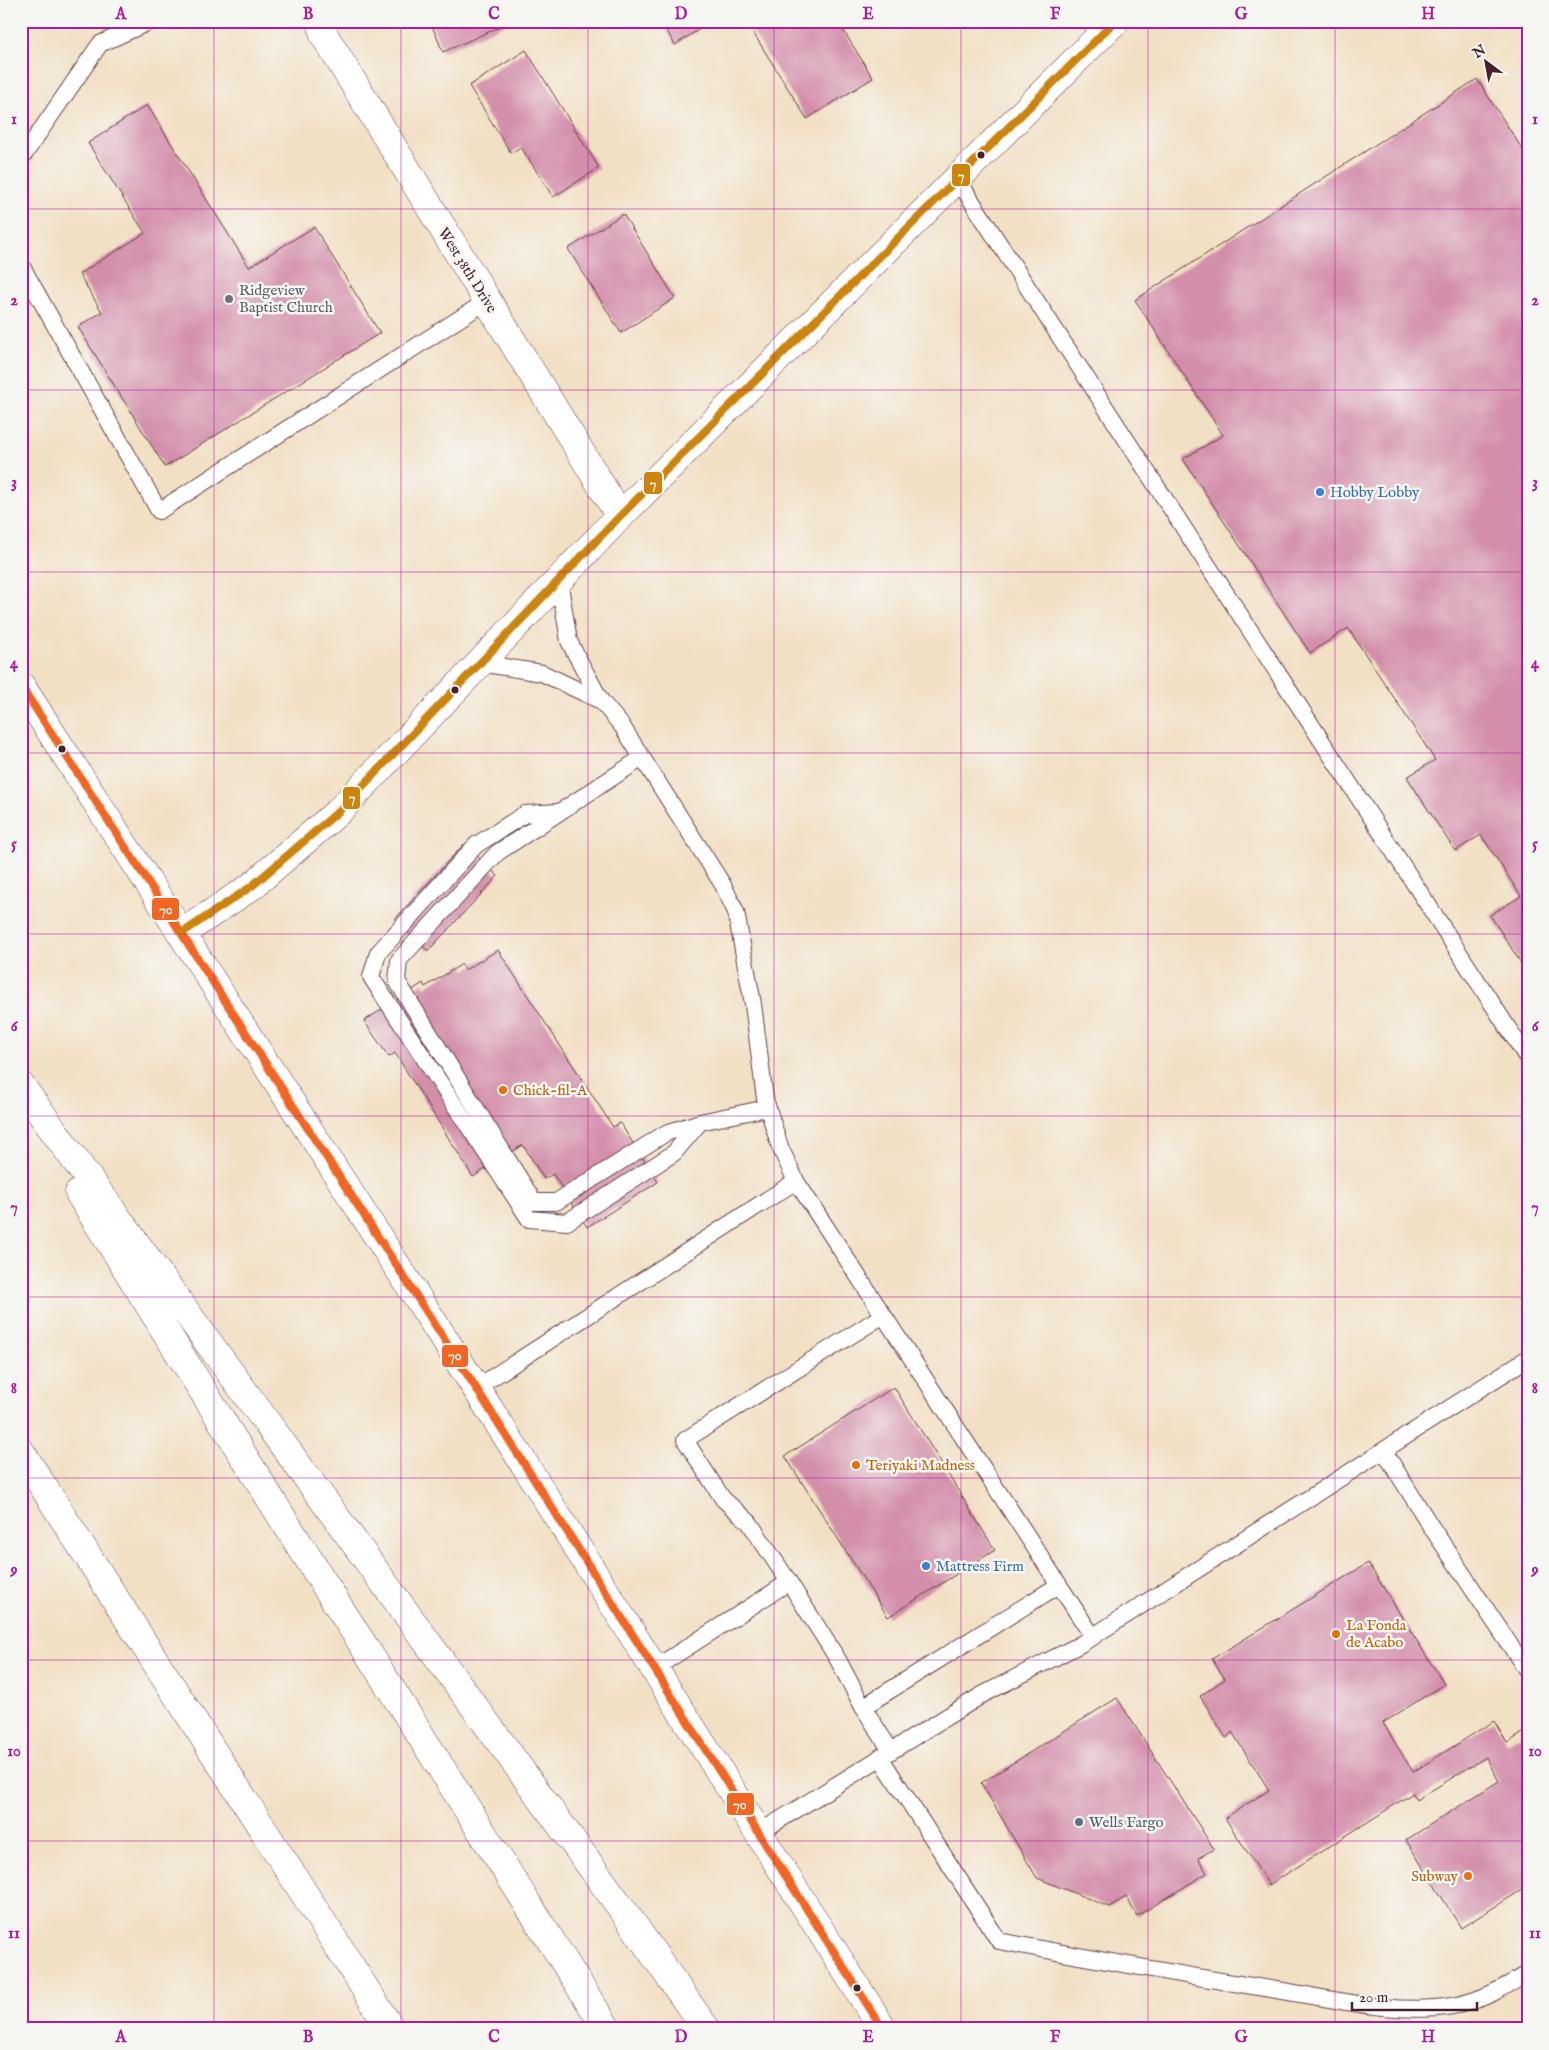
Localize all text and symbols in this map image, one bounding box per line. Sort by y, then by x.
text: A [115,5,128,25]
text: B [303,5,314,25]
text: C [488,5,500,25]
text: D [675,5,688,25]
text: E [862,5,874,25]
text: F [1050,5,1061,25]
text: G [1235,5,1248,25]
text: H [1421,5,1435,25]
north arrow [1462,38,1512,88]
text: N [1469,41,1490,63]
text: 1 [11,110,17,130]
text: 1 [1532,110,1538,130]
unlabelled marker [976,150,986,160]
line badge: 7 [951,163,971,187]
text: 7 [958,167,965,185]
street label: West 38th Drive [434,224,501,317]
place label: Ridgeview Baptist Church [239,281,333,317]
text: 2 [10,291,18,311]
text: 2 [1531,291,1539,311]
marker: Ridgeview Baptist Church [223,293,235,305]
line badge: 7 [643,471,663,495]
text: 3 [11,473,17,493]
text: 3 [1532,473,1538,493]
text: 7 [650,475,657,493]
place label: Hobby Lobby [1330,483,1420,502]
marker: Hobby Lobby [1314,486,1326,498]
text: 4 [10,654,19,674]
text: 4 [1531,654,1540,674]
unlabelled marker [450,685,460,695]
unlabelled marker [57,744,67,754]
line badge: 7 [342,786,361,810]
text: 7 [349,789,356,807]
text: 5 [11,835,17,855]
text: 5 [1532,835,1538,855]
line badge: 70 [151,897,180,921]
text: 70 [159,901,173,919]
text: 6 [11,1017,19,1037]
text: 6 [1532,1017,1540,1037]
place label: Chick-fil-A [513,1081,588,1100]
marker: Chick-fil-A [497,1084,509,1096]
text: 7 [10,1198,18,1218]
text: 7 [1531,1198,1539,1218]
line badge: 70 [441,1344,469,1368]
text: 70 [448,1347,462,1365]
text: 8 [11,1379,17,1399]
text: 8 [1532,1379,1538,1399]
place label: Teriyaki Madness [866,1456,975,1475]
marker: Teriyaki Madness [850,1459,862,1471]
place label: Mattress Firm [936,1557,1024,1576]
marker: Mattress Firm [920,1560,932,1572]
text: 9 [10,1561,18,1581]
text: 9 [1531,1561,1539,1581]
place label: La Fonda de Acabo [1346,1616,1407,1652]
marker: La Fonda de Acabo [1330,1628,1342,1640]
text: 10 [7,1742,21,1762]
text: 10 [1528,1742,1542,1762]
line badge: 70 [726,1792,755,1816]
text: 70 [733,1796,747,1814]
place label: Wells Fargo [1089,1813,1164,1832]
marker: Wells Fargo [1073,1816,1085,1828]
place label: Subway [1411,1867,1459,1886]
marker: Subway [1462,1870,1474,1882]
text: 11 [8,1924,20,1944]
text: 11 [1529,1924,1541,1944]
scale bar [1352,1980,1476,2012]
unlabelled marker [852,1983,862,1993]
text: 20 m [1359,1988,1389,2007]
text: A [115,2028,128,2048]
text: B [303,2028,314,2048]
text: C [488,2028,500,2048]
text: D [675,2028,688,2048]
text: E [862,2028,874,2048]
text: F [1050,2028,1061,2048]
text: G [1235,2028,1248,2048]
text: H [1421,2028,1435,2048]

